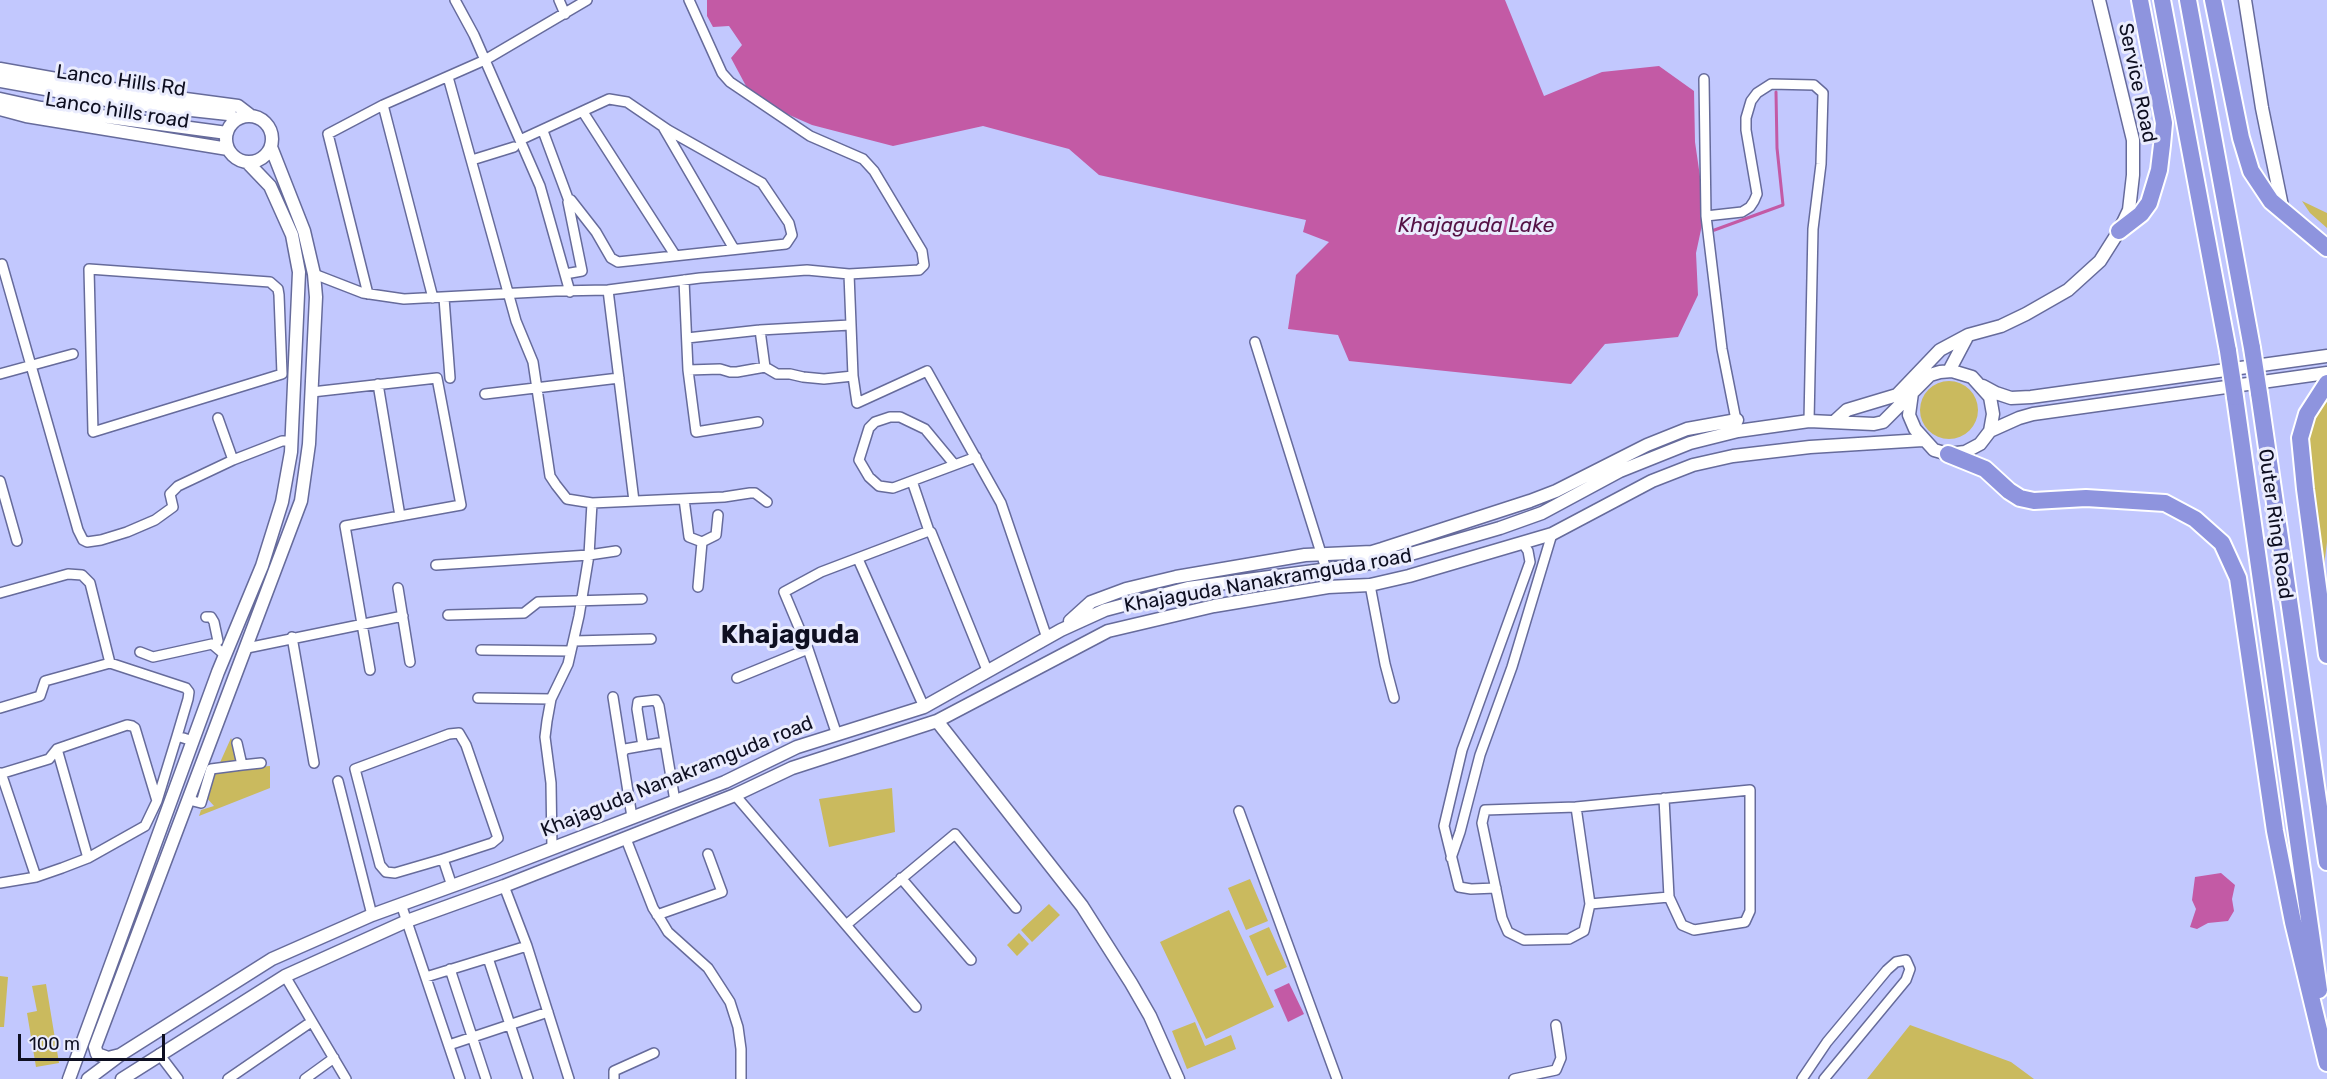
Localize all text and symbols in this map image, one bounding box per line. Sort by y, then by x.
street label: Service Road [2113,21,2161,145]
street label: Lanco Hills Rd [55,60,187,102]
street label: Lanco hills road [43,88,191,134]
water label: Khajaguda Lake [1398,213,1554,239]
street label: Outer Ring Road [2253,447,2297,601]
street label: Khajaguda Nanakramguda road [1122,544,1414,618]
district label: Khajaguda [721,619,859,651]
street label: Khajaguda Nanakramguda road [537,711,817,843]
scale bar [21,1022,168,1060]
text: 100 m [29,1033,80,1055]

